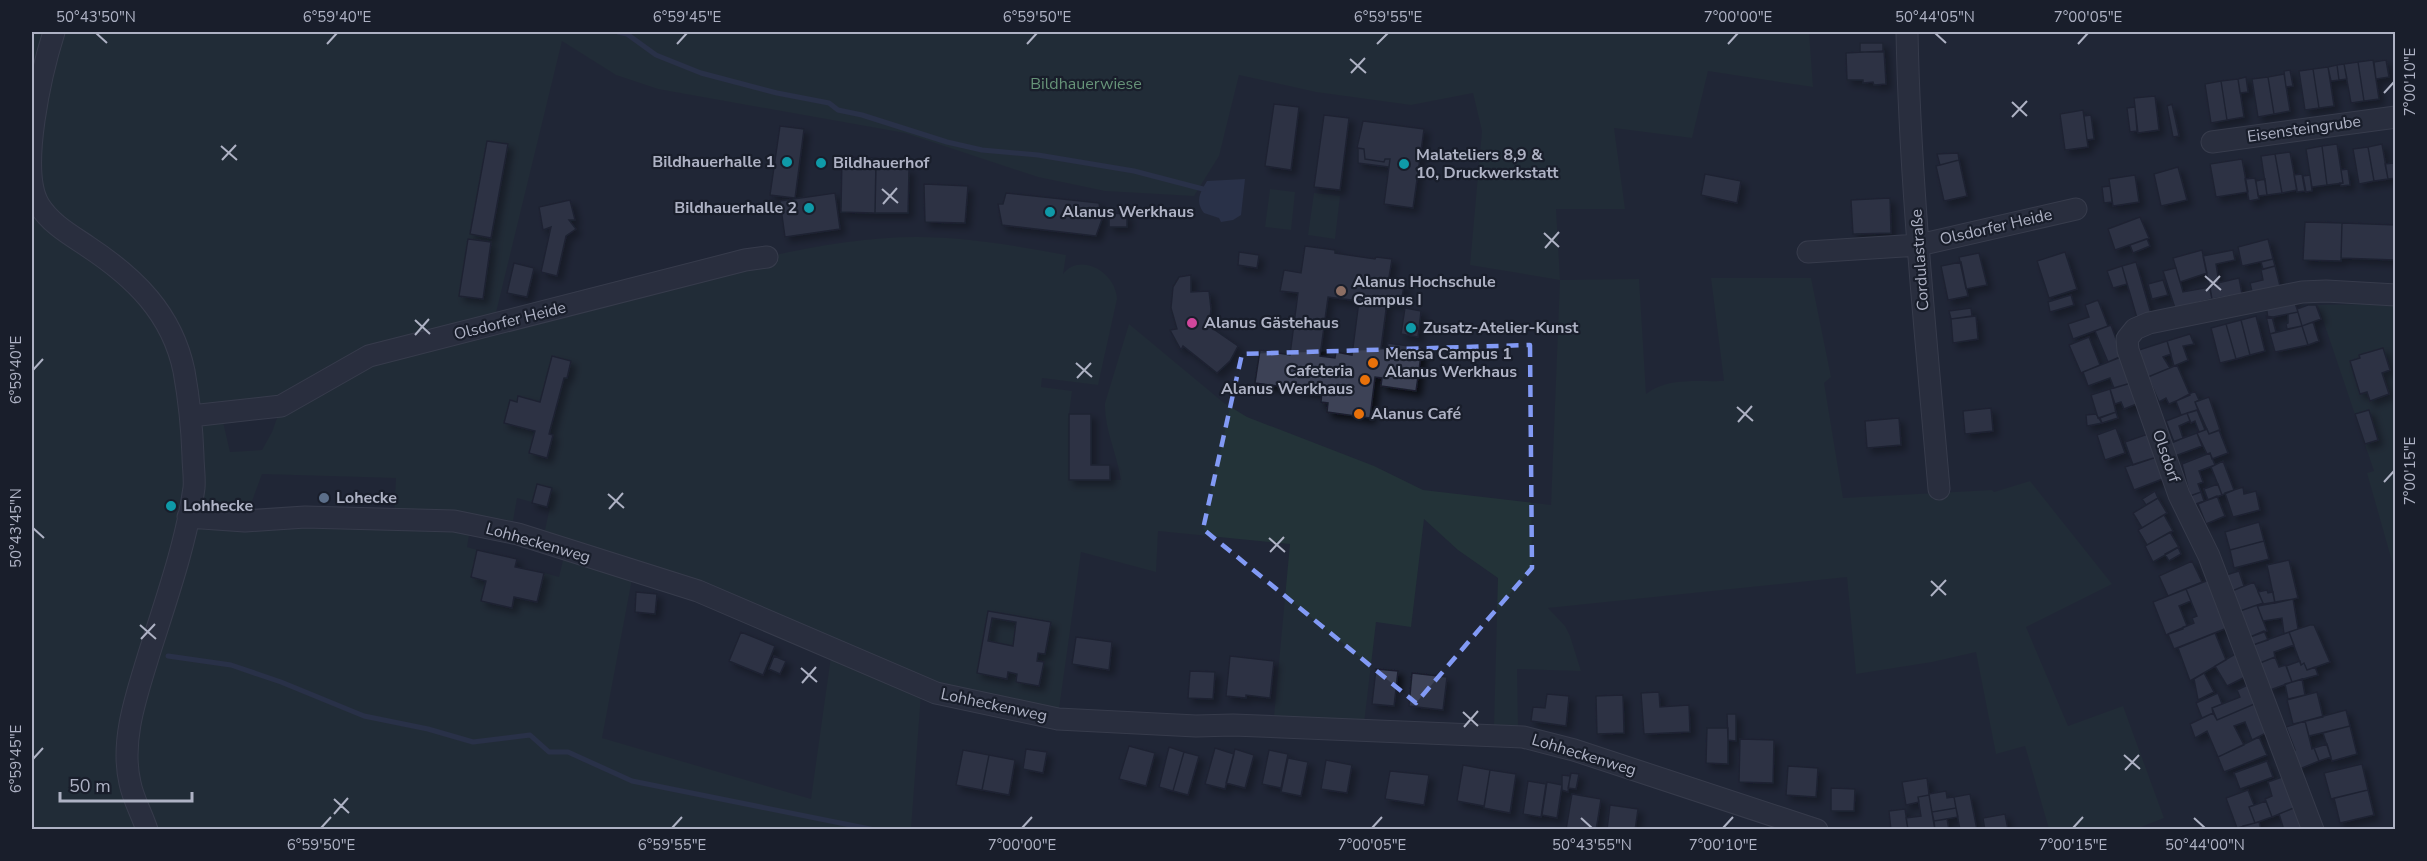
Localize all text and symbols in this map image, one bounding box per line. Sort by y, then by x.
text: 50°43'50"N [56,7,136,27]
text: 6°59'40"E [303,7,371,27]
text: 6°59'45"E [653,7,721,27]
text: 6°59'50"E [1003,7,1071,27]
text: 6°59'55"E [1354,7,1422,27]
text: 7°00'00"E [1704,7,1772,27]
text: 50°44'05"N [1895,7,1975,27]
text: 7°00'05"E [2054,7,2122,27]
text: 7°00'10"E [2400,48,2420,116]
park label: Bildhauerwiese [1030,73,1142,95]
street label: Eisensteingrube [2246,110,2362,148]
place label: Malateliers 8,9 & 10, Druckwerkstatt [1416,144,1559,184]
place label: Bildhauerhalle 1 [652,151,775,173]
place label: Bildhauerhof [833,152,931,174]
marker: Bildhauerhalle 1 [780,155,794,169]
marker: Bildhauerhof [814,156,828,170]
marker: Malateliers 8,9 & 10, Druckwerkstatt [1397,157,1411,171]
place label: Bildhauerhalle 2 [674,197,797,219]
marker: Bildhauerhalle 2 [802,201,816,215]
place label: Alanus Werkhaus [1062,201,1194,223]
street label: Olsdorfer Heide [1938,203,2054,251]
marker: Alanus Werkhaus [1043,205,1057,219]
street label: Cordulastraße [1905,208,1935,312]
place label: Alanus Hochschule Campus I [1353,271,1496,311]
marker: Alanus Hochschule Campus I [1334,284,1348,298]
street label: Olsdorfer Heide [452,296,568,346]
place label: Alanus Gästehaus [1204,312,1339,334]
marker: Alanus Gästehaus [1185,316,1199,330]
place label: Zusatz-Atelier-Kunst [1423,317,1579,339]
marker: Zusatz-Atelier-Kunst [1404,321,1418,335]
text: 6°59'40"E [6,336,26,404]
place label: Mensa Campus 1 Alanus Werkhaus [1385,343,1517,383]
marker: Mensa Campus 1 Alanus Werkhaus [1366,356,1380,370]
place label: Cafeteria Alanus Werkhaus [1221,360,1353,400]
marker: Cafeteria Alanus Werkhaus [1358,373,1372,387]
place label: Alanus Café [1371,403,1461,425]
marker: Alanus Café [1352,407,1366,421]
street label: Olsdorf [2147,427,2185,486]
text: 7°00'15"E [2400,437,2420,505]
place label: Lohecke [336,487,397,509]
text: 50°43'45"N [6,488,26,568]
marker: Lohecke [317,491,331,505]
place label: Lohhecke [183,495,253,517]
marker: Lohhecke [164,499,178,513]
street label: Lohheckenweg [483,518,593,568]
street label: Lohheckenweg [939,683,1049,727]
text: 6°59'45"E [6,725,26,793]
street label: Lohheckenweg [1529,729,1639,781]
scale bar [60,765,192,803]
text: 50 m [69,774,111,798]
text: 6°59'50"E [287,835,355,855]
text: 6°59'55"E [638,835,706,855]
text: 7°00'00"E [988,835,1056,855]
text: 7°00'05"E [1338,835,1406,855]
text: 50°43'55"N [1552,835,1632,855]
text: 7°00'10"E [1689,835,1757,855]
text: 7°00'15"E [2039,835,2107,855]
text: 50°44'00"N [2165,835,2245,855]

